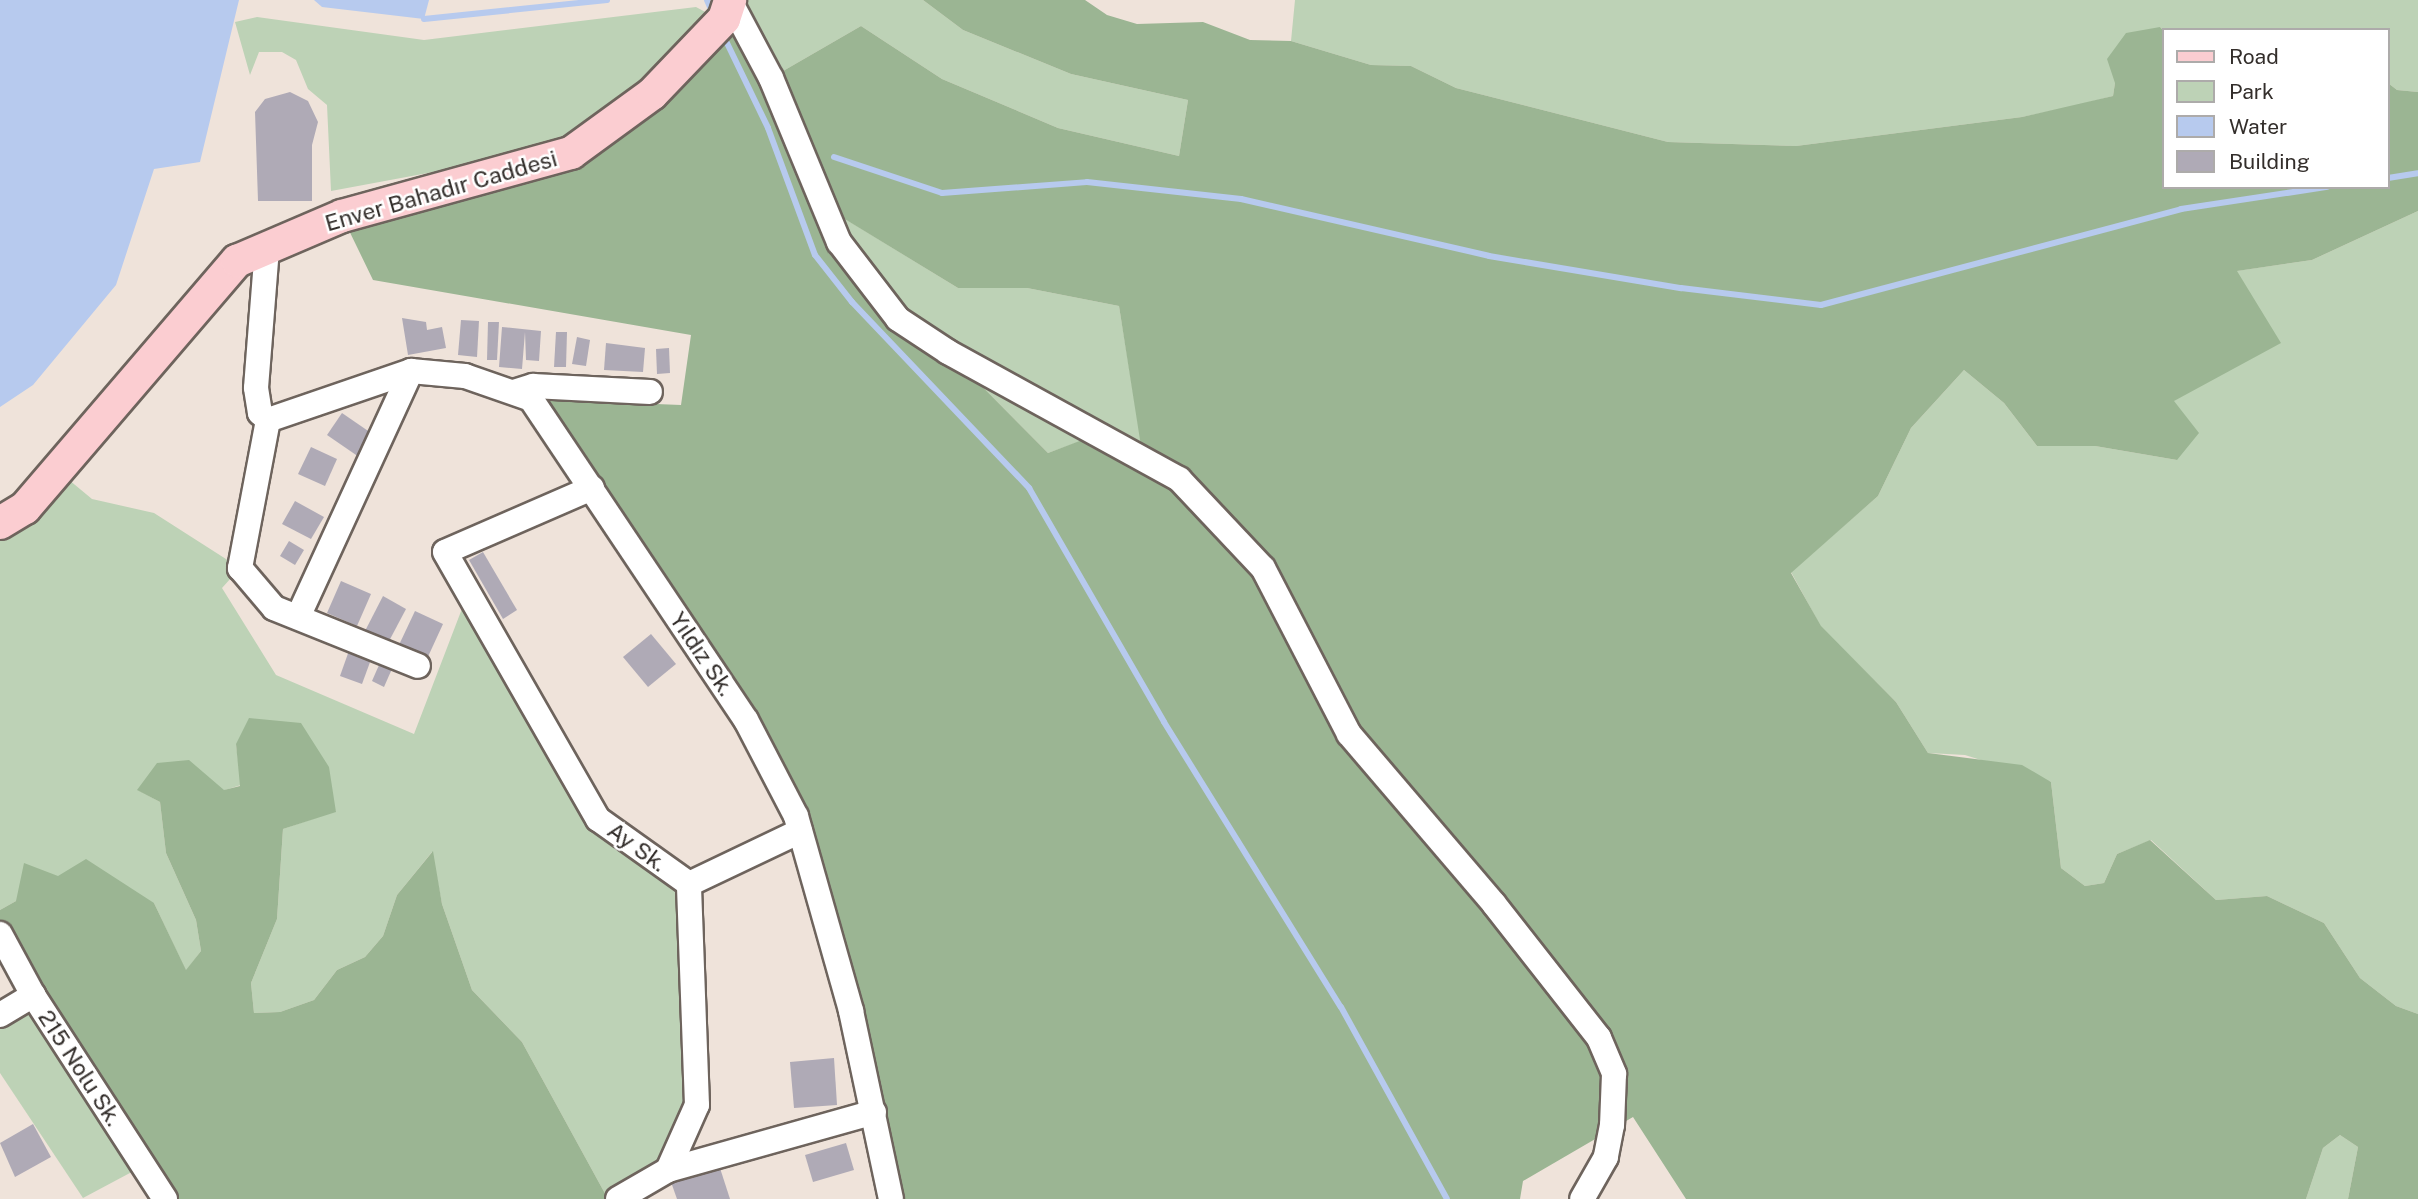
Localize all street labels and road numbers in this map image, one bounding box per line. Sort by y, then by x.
street label: Enver Bahadır Caddesi [322,145,560,237]
street label: Yıldız Sk. [664,607,740,701]
street label: Ay Sk. [602,816,672,878]
street label: 215 Nolu Sk. [32,1005,128,1131]

